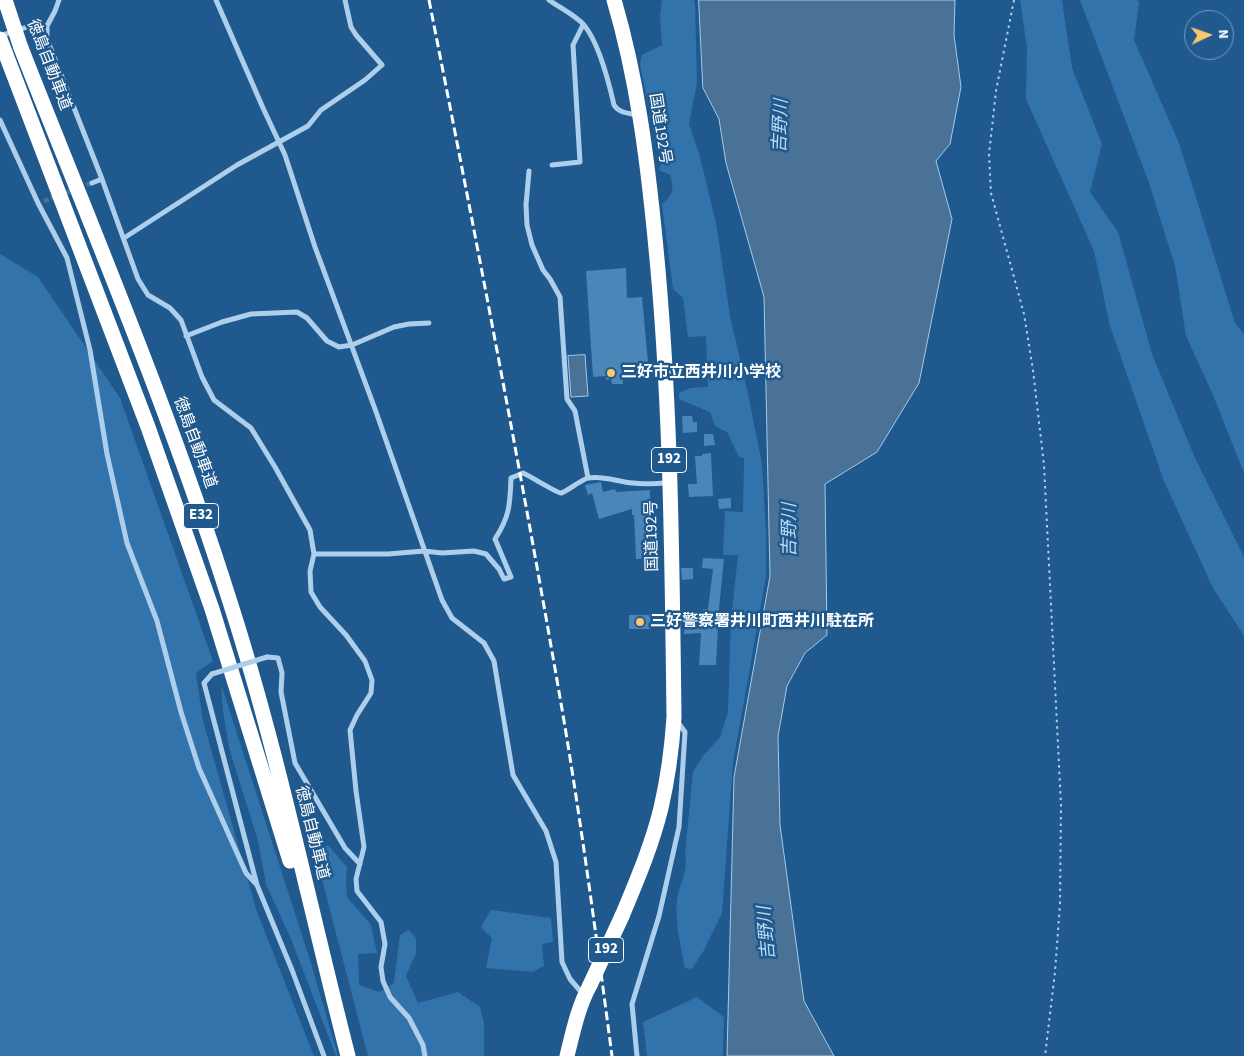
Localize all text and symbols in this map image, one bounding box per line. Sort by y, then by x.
north arrow [1184,10,1234,60]
street label: 徳島自動車道 [22,17,74,113]
text: N [1213,29,1233,39]
street label: 国道192号 [644,92,674,166]
water label: 吉野川 [770,99,794,153]
place label: 三好市立西井川小学校 [621,363,781,383]
marker: 三好市立西井川小学校 [605,367,617,379]
street label: 徳島自動車道 [169,395,219,491]
road number: 192 [652,448,686,472]
street label: 国道192号 [643,500,663,572]
water label: 吉野川 [780,503,802,557]
road number: E32 [184,504,218,528]
place label: 三好警察署井川町西井川駐在所 [650,612,874,632]
marker: 三好警察署井川町西井川駐在所 [634,616,646,628]
street label: 徳島自動車道 [290,784,332,882]
water label: 吉野川 [755,905,781,961]
road number: 192 [588,938,624,962]

